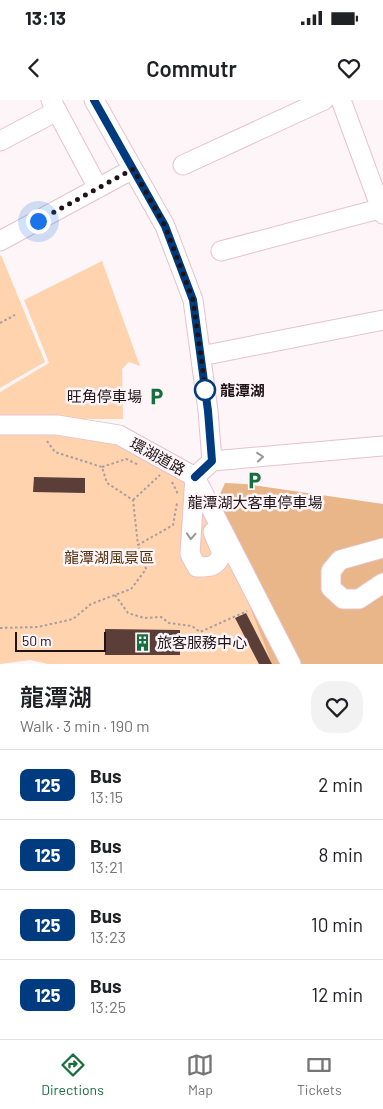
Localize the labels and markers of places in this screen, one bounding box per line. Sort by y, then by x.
marker: 龍潭湖 [194,379,216,401]
place label: 龍潭湖 [220,381,265,399]
parking icon: 旺角停車場 [146,386,166,406]
place label: 旺角停車場 [67,387,142,405]
parking icon: 龍潭湖大客車停車場 [245,471,265,491]
place label: 龍潭湖大客車停車場 [187,493,323,511]
building icon: 旅客服務中心 [133,632,153,652]
place label: 旅客服務中心 [157,633,247,651]

